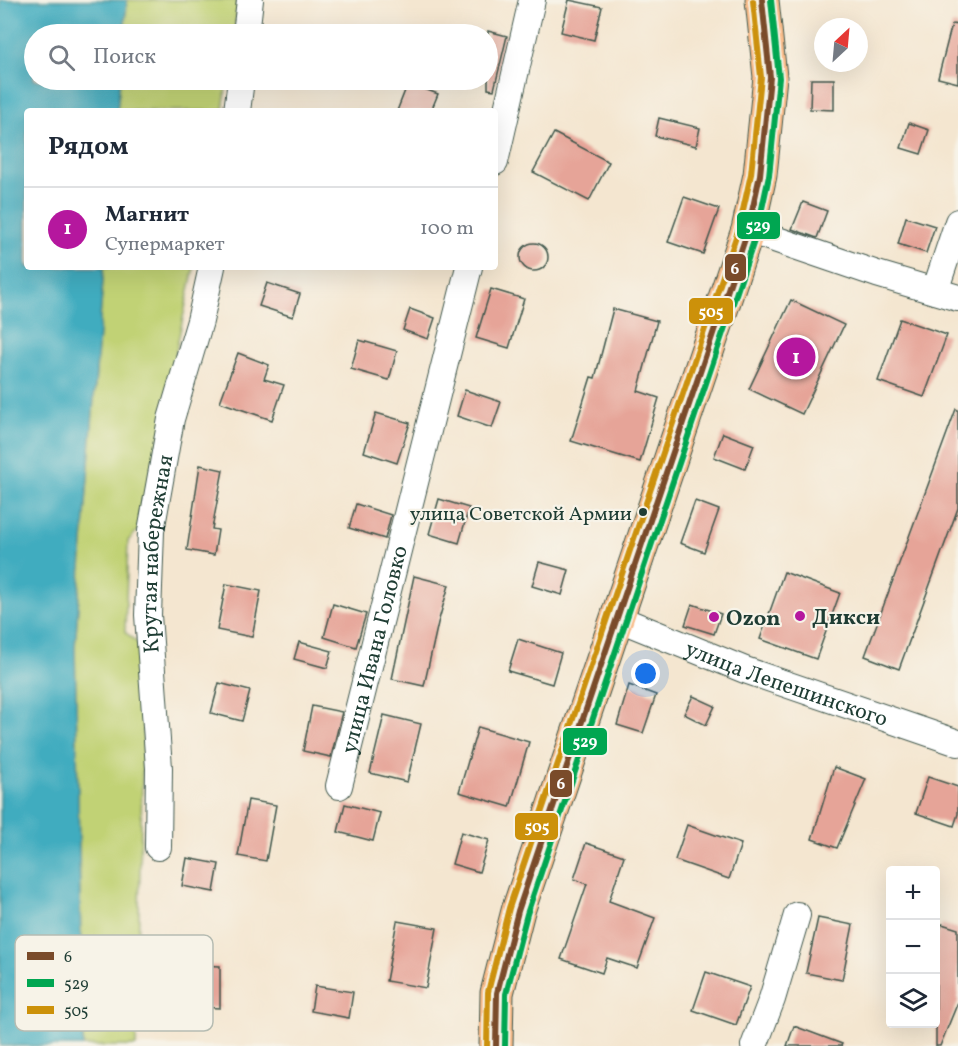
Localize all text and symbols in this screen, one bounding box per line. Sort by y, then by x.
north arrow [814,18,868,72]
search box [24,24,498,90]
icon: search [45,41,78,74]
text: Поиск [93,42,156,73]
text: Рядом [48,129,128,165]
text: Магнит [105,200,189,231]
line badge: 529 [736,211,781,240]
text: 1 [63,215,72,243]
text: 100 m [420,215,474,243]
text: 529 [746,216,771,238]
text: Супермаркет [105,231,225,259]
line badge: 6 [724,253,747,282]
text: 6 [731,259,740,281]
line badge: 505 [688,297,734,325]
text: 505 [698,302,724,324]
pin: 1 [776,334,816,380]
street label: Крутая набережная [135,452,182,654]
place label: улица Советской Армии [410,501,632,529]
marker: улица Советской Армии [637,506,649,518]
street label: улица Ивана Головко [335,542,417,757]
place label: Дикси [812,603,880,634]
place label: Ozon [726,604,781,635]
marker: Дикси [793,609,807,623]
marker: Ozon [707,610,721,624]
street label: улица Лепешинского [680,634,892,736]
your location [631,659,660,688]
line badge: 529 [562,727,608,756]
text: 529 [573,732,598,754]
line badge: 6 [549,769,573,798]
text: 6 [557,774,566,796]
line badge: 505 [514,812,559,841]
text: 505 [524,817,550,839]
map controls [886,866,940,1028]
button: + [886,866,940,920]
button: − [886,920,940,974]
legend [15,935,213,1031]
text: 6 [64,947,72,969]
text: 529 [64,974,88,996]
button: layers [886,974,940,1028]
text: 505 [64,1001,89,1023]

